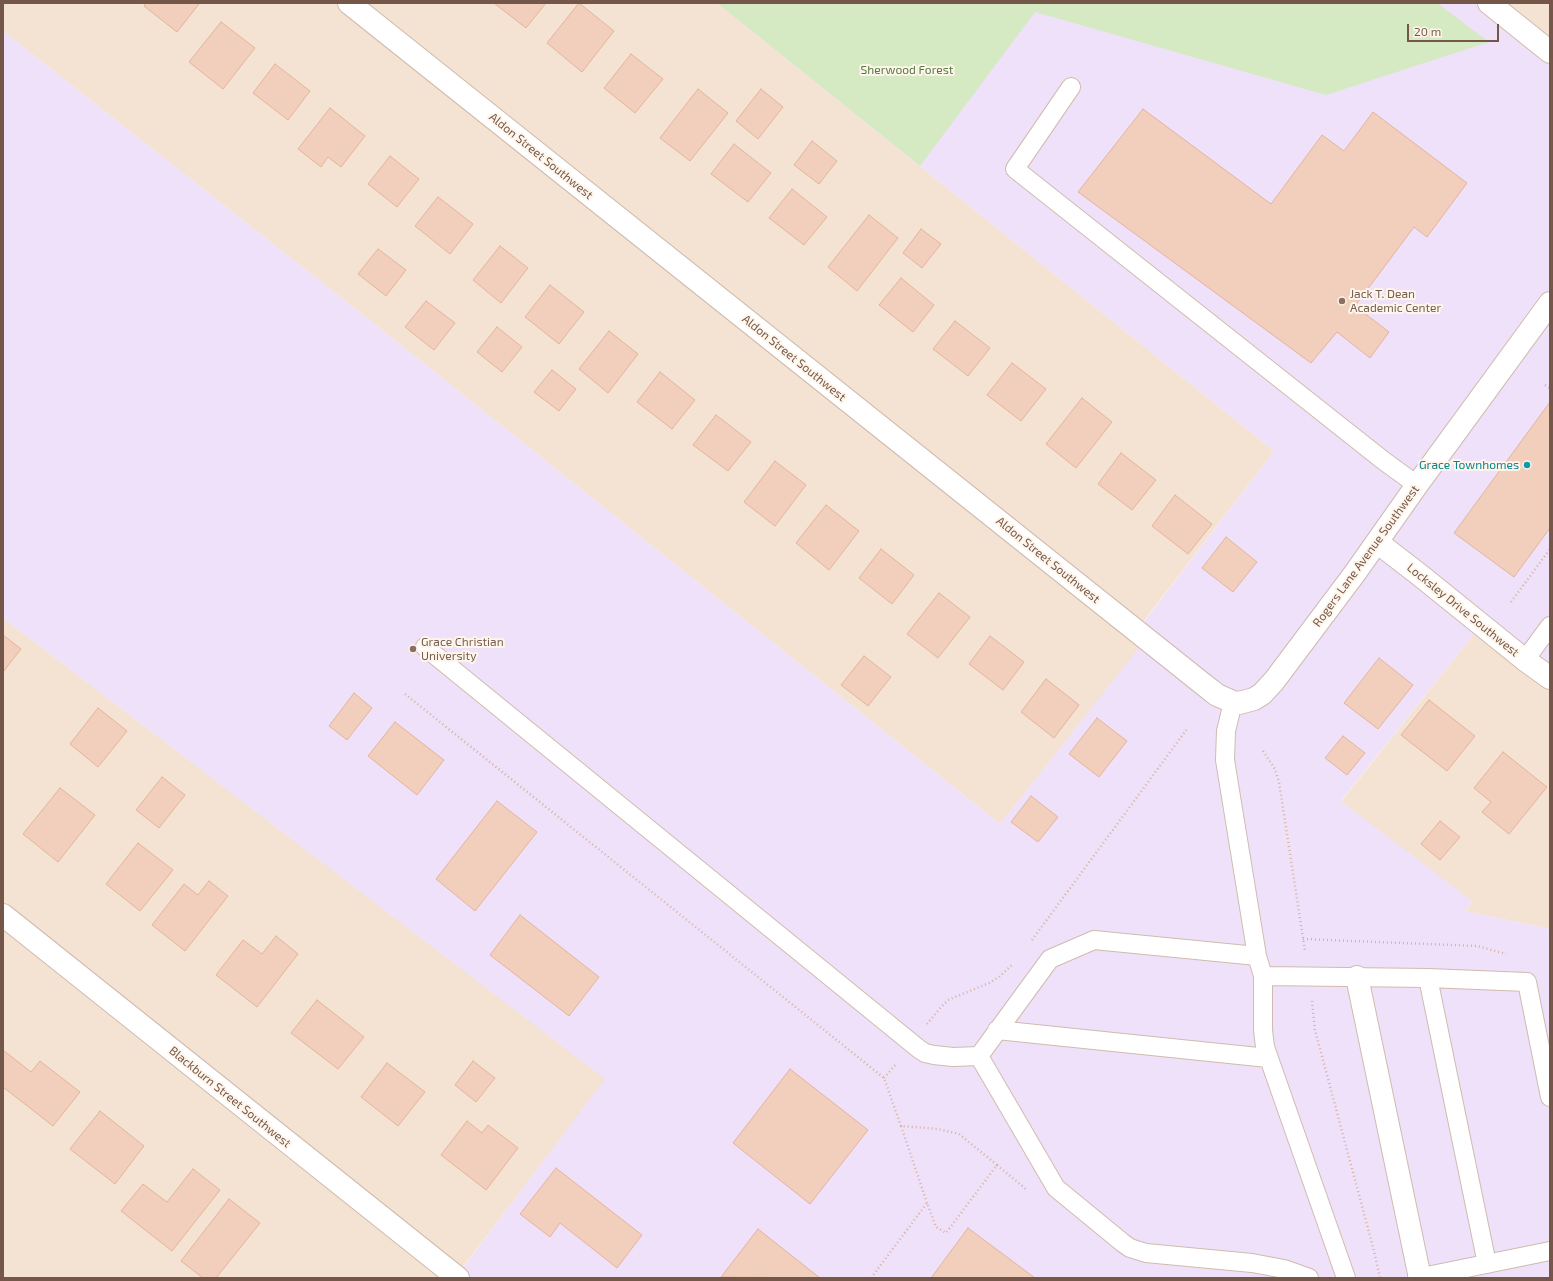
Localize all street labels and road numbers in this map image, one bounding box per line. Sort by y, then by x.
street label: Aldon Street Southwest [486,110,596,202]
street label: Aldon Street Southwest [739,312,849,404]
street label: Rogers Lane Avenue Southwest [1310,482,1422,630]
street label: Aldon Street Southwest [993,514,1103,606]
street label: Locksley Drive Southwest [1404,560,1522,660]
street label: Blackburn Street Southwest [166,1043,294,1151]

